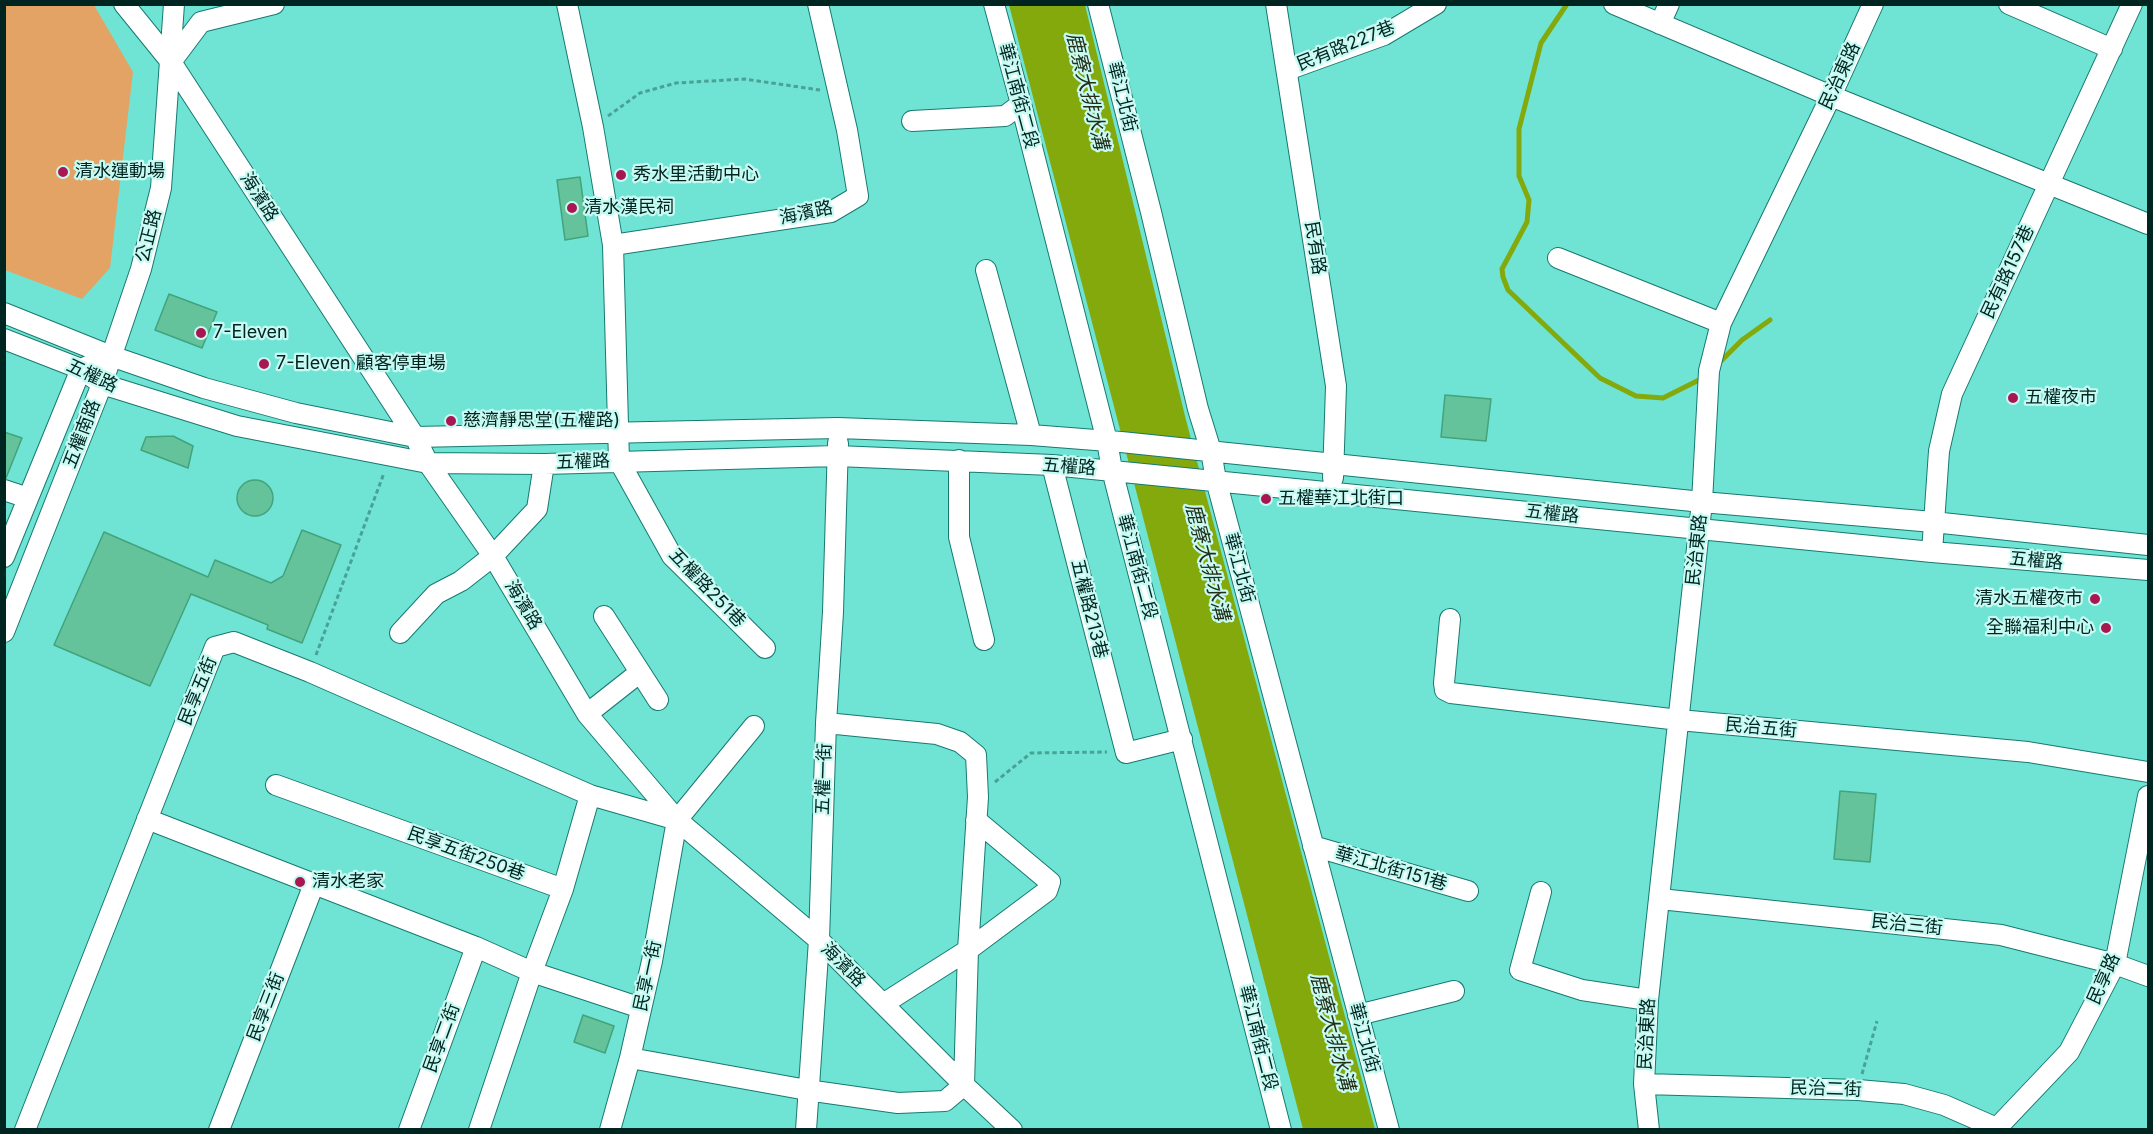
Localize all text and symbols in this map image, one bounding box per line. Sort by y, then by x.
street label: 民有路227巷 [1294,16,1398,76]
water label: 鹿寮大排水溝 [1061,30,1113,152]
street label: 民治東路 [1815,39,1865,113]
street label: 華江南街二段 [994,41,1042,151]
street label: 華江北街 [1103,59,1141,135]
place label: 清水運動場 [75,161,165,183]
place label: 秀水里活動中心 [633,164,759,186]
marker: 清水運動場 [56,165,70,179]
street label: 海濱路 [235,168,283,226]
marker: 秀水里活動中心 [614,168,628,182]
place label: 清水漢民祠 [584,197,674,219]
street label: 海濱路 [777,197,835,229]
marker: 清水漢民祠 [565,201,579,215]
street label: 公正路 [132,207,166,265]
street label: 民有路 [1300,220,1330,276]
street label: 民有路157巷 [1977,222,2039,322]
place label: 7-Eleven [213,322,288,344]
marker: 7-Eleven [194,326,208,340]
place label: 7-Eleven 顧客停車場 [276,353,446,375]
street label: 五權路 [63,355,121,397]
marker: 7-Eleven 顧客停車場 [257,357,271,371]
place label: 五權夜市 [2025,387,2097,409]
marker: 五權夜市 [2006,391,2020,405]
street label: 五權南路 [59,397,105,471]
place label: 慈濟靜思堂(五權路) [463,410,620,432]
marker: 慈濟靜思堂(五權路) [444,414,458,428]
street label: 五權路 [556,450,610,474]
street label: 五權路 [1041,454,1097,480]
place label: 五權華江北街口 [1278,488,1404,510]
marker: 五權華江北街口 [1259,492,1273,506]
street label: 五權路 [1524,500,1580,528]
water label: 鹿寮大排水溝 [1180,501,1234,623]
street label: 華江南街二段 [1113,512,1161,622]
street label: 民治東路 [1682,513,1712,587]
street label: 華江北街 [1219,530,1259,606]
street label: 五權路251巷 [664,544,750,632]
street label: 五權路 [2008,548,2064,574]
street label: 五權路213巷 [1066,557,1112,661]
street label: 海濱路 [500,576,546,634]
place label: 清水五權夜市 [1975,588,2083,610]
marker: 清水五權夜市 [2088,592,2102,606]
place label: 全聯福利中心 [1986,617,2094,639]
marker: 全聯福利中心 [2099,621,2113,635]
street label: 民享五街 [175,654,221,728]
street label: 民治五街 [1724,714,1798,742]
street label: 五權一街 [812,743,836,815]
street label: 民享五街250巷 [404,823,528,885]
street label: 華江北街151巷 [1332,843,1450,895]
place label: 清水老家 [312,871,384,893]
marker: 清水老家 [293,875,307,889]
street label: 民治三街 [1870,910,1944,940]
street label: 海濱路 [816,938,870,992]
street label: 民享一街 [630,939,666,1013]
street label: 民享路 [2083,950,2125,1008]
street label: 民享三街 [243,970,289,1044]
water label: 鹿寮大排水溝 [1305,971,1359,1093]
street label: 華江南街二段 [1234,983,1282,1093]
street label: 民治東路 [1634,997,1660,1071]
street label: 民享二街 [420,1000,464,1076]
street label: 華江北街 [1344,1000,1384,1076]
street label: 民治二街 [1790,1077,1862,1101]

